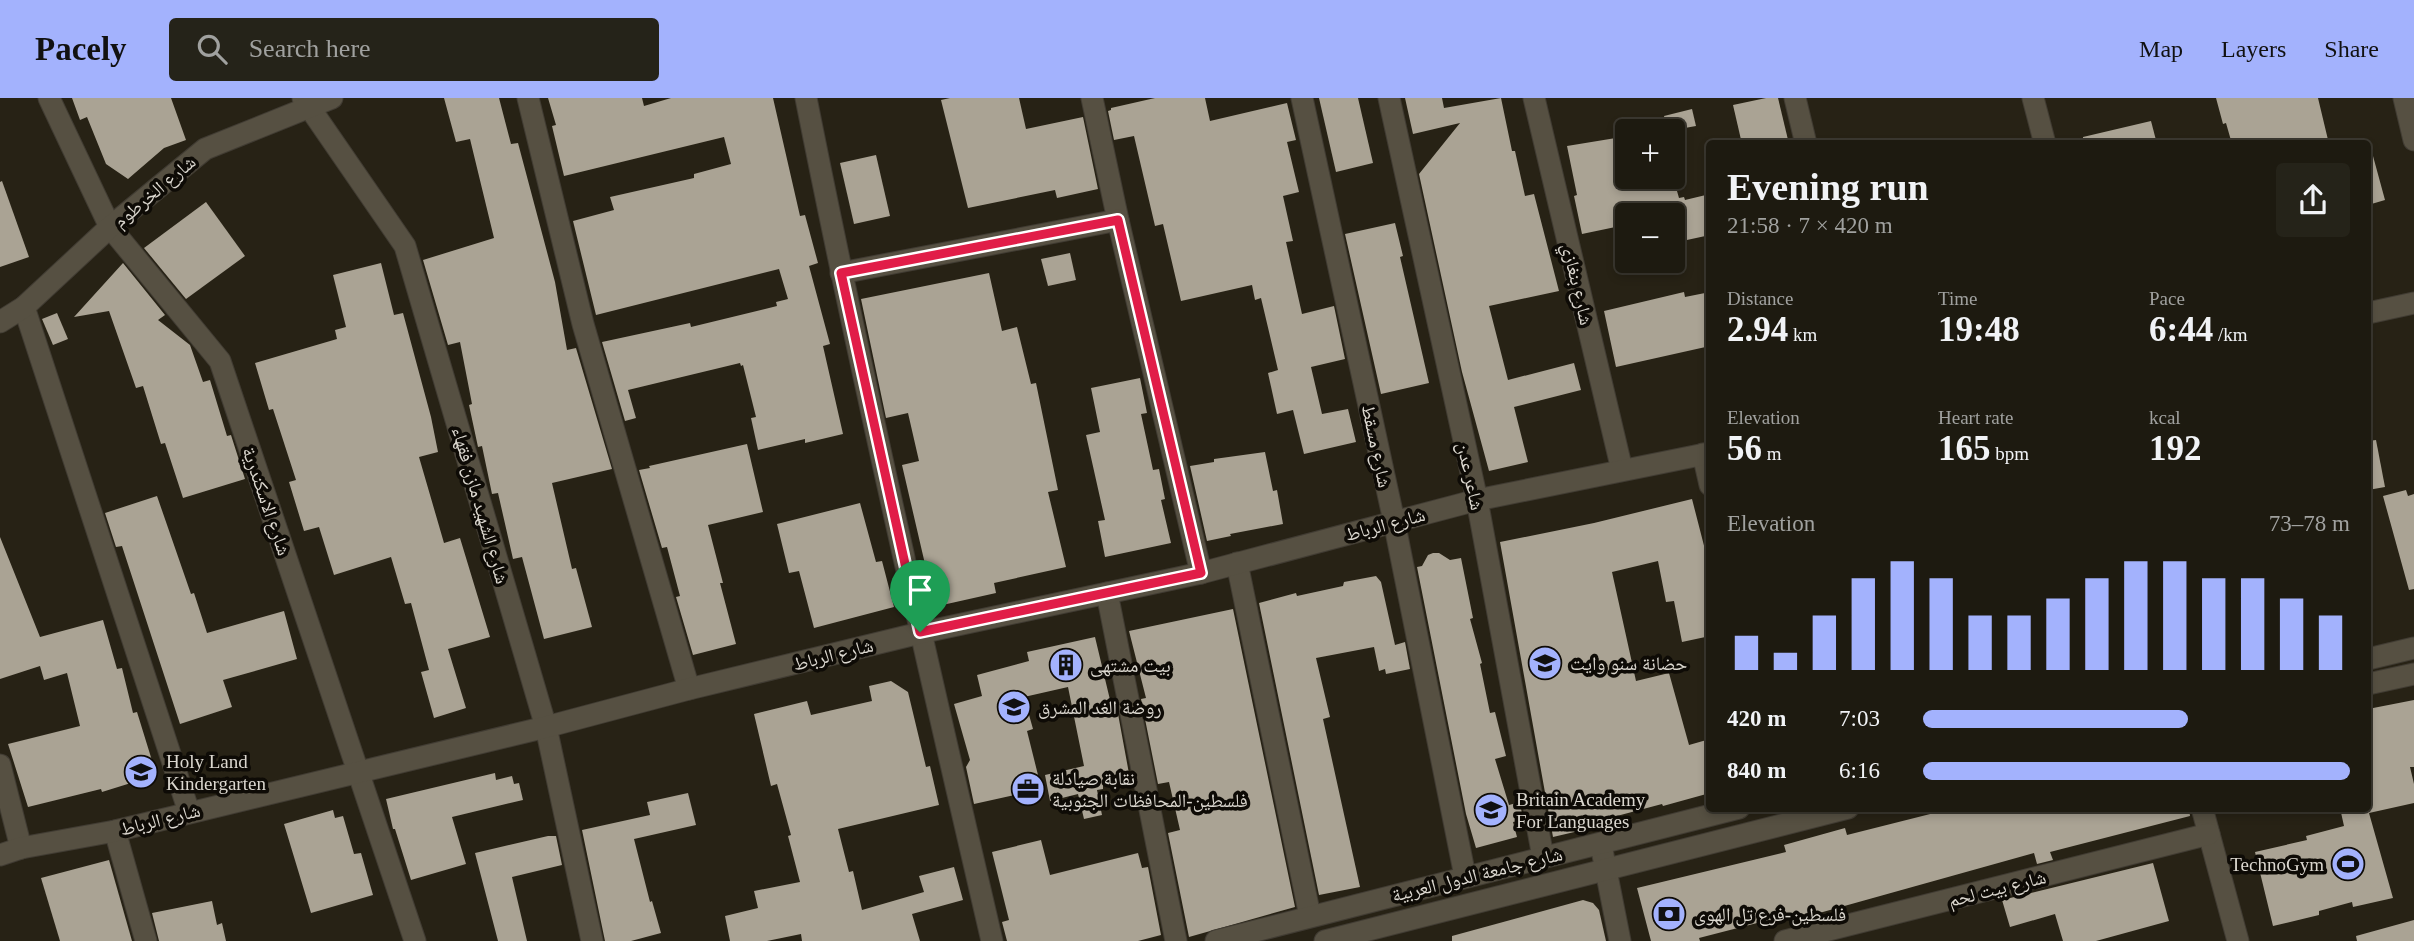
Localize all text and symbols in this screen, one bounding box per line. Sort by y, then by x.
search box [169,18,659,81]
icon: search [193,30,231,68]
text: Pacely [35,31,127,67]
text: Search here [249,34,371,63]
text: Map [2139,36,2183,62]
text: Layers [2221,36,2286,62]
text: Share [2324,36,2379,62]
map controls [1615,119,1685,273]
button: + [1615,119,1685,189]
street label: شارع الخرطوم [109,151,201,234]
button: share [2276,163,2350,237]
text: Evening run [1727,166,1929,208]
button: − [1615,203,1685,273]
text: 21:58 · 7 × 420 m [1727,213,1893,238]
street label: شارع بنغازي [1553,241,1597,328]
text: Distance [1727,288,1793,309]
text: Time [1938,288,1977,309]
text: Pace [2149,288,2185,309]
text: 2.94 [1727,310,1788,349]
text: 19:48 [1938,310,2020,349]
text: 6:44 [2149,310,2213,349]
text: km [1788,324,1817,345]
text: /km [2213,324,2247,345]
street label: شارع مسقط [1357,403,1396,490]
text: Elevation [1727,407,1800,428]
text: Heart rate [1938,407,2013,428]
text: kcal [2149,407,2181,428]
street label: شارع الشهيد مازن فقهاء [447,424,513,586]
text: 56 [1727,429,1762,468]
text: 165 [1938,429,1991,468]
text: 192 [2149,429,2202,468]
street label: شاعر عدن [1452,440,1488,512]
text: m [1762,443,1782,464]
text: bpm [1991,443,2029,464]
street label: شارع الاسكندرية [237,444,295,559]
street label: شارع الرباط [1343,504,1428,546]
text: Elevation [1727,511,1815,536]
text: 73–78 m [2269,511,2350,536]
pin [890,560,950,632]
icon: arrive [901,571,939,609]
street label: شارع الرباط [791,634,876,676]
school or university icon: حضانة سنو وايت [1526,644,1564,682]
building icon: بيت مشتهى [1047,646,1085,684]
place label: حضانة سنو وايت [1570,653,1687,675]
place label: بيت مشتهى [1090,655,1171,677]
school or university icon: روضة الغد المشرق [995,688,1033,726]
place label: روضة الغد المشرق [1038,697,1162,719]
text: 420 m [1727,706,1786,731]
text: 7:03 [1839,706,1880,731]
place label: Holy Land Kindergarten [166,751,266,794]
school or university icon: Holy Land Kindergarten [122,753,160,791]
text: 840 m [1727,758,1786,783]
text: 6:16 [1839,758,1880,783]
place label: نقابة صيادلة فلسطين-المحافظات الجنوبية [1052,768,1248,812]
office icon: نقابة صيادلة فلسطين-المحافظات الجنوبية [1009,770,1047,808]
place label: Britain Academy For Languages [1516,789,1646,832]
school or university icon: Britain Academy For Languages [1472,791,1510,829]
street label: شارع الرباط [118,799,203,841]
street label: شارع جامعة الدول العربية [1390,843,1565,907]
sports icon: TechnoGym [2329,845,2367,883]
place label: TechnoGym [2230,854,2324,875]
street label: شارع بيت لحم [1946,866,2049,913]
bank icon: فلسطين-فرع تل الهوى [1650,895,1688,933]
place label: فلسطين-فرع تل الهوى [1694,904,1846,926]

